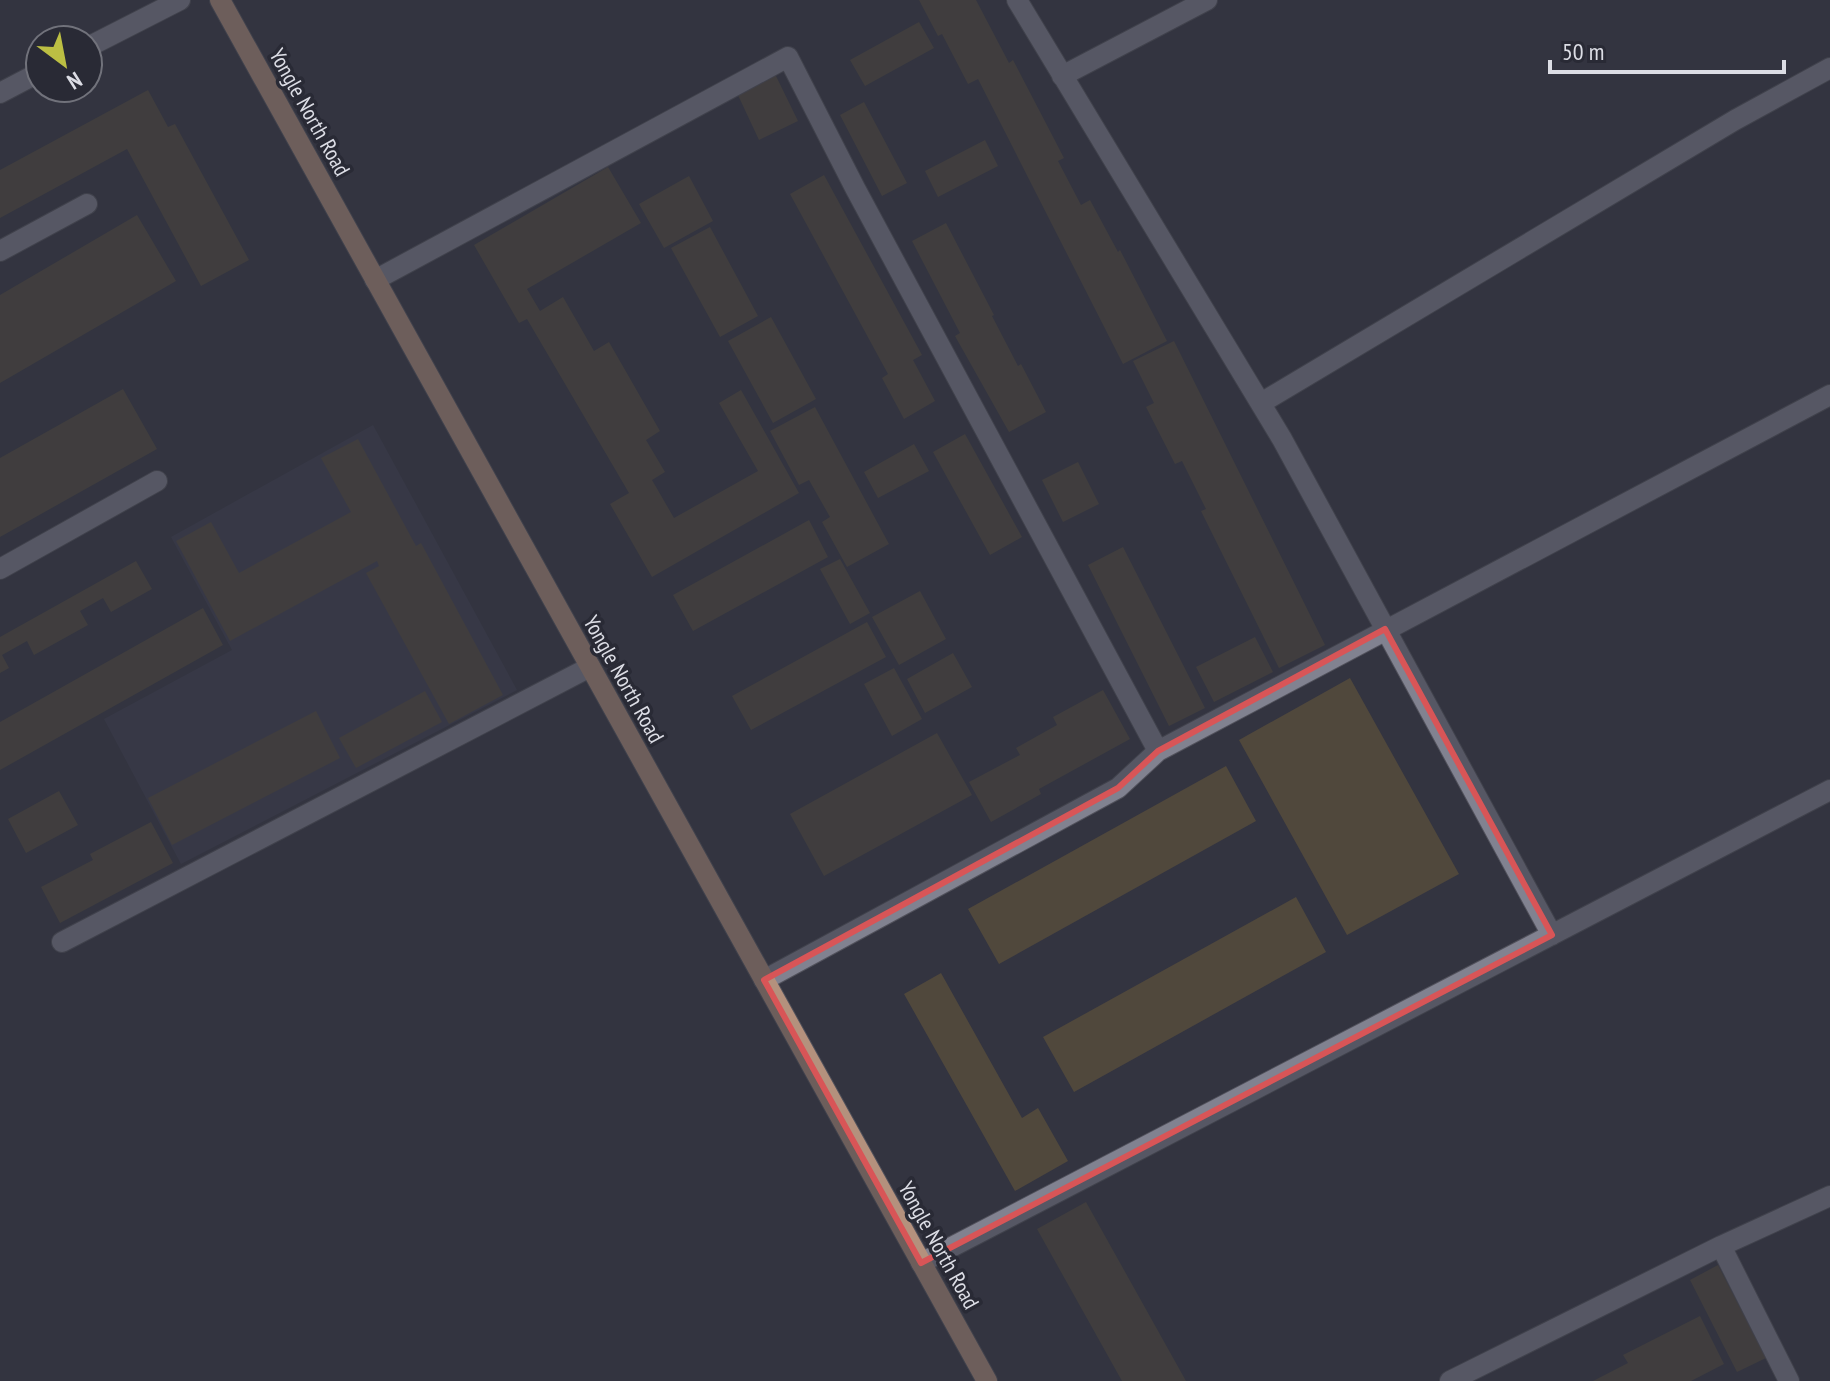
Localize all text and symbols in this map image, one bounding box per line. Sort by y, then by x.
north arrow [24,24,104,104]
scale bar [1550,24,1784,74]
text: 50 m [1562,36,1604,67]
street label: Yongle North Road [263,43,357,181]
text: N [62,66,87,96]
street label: Yongle North Road [577,610,671,748]
street label: Yongle North Road [892,1176,986,1314]

